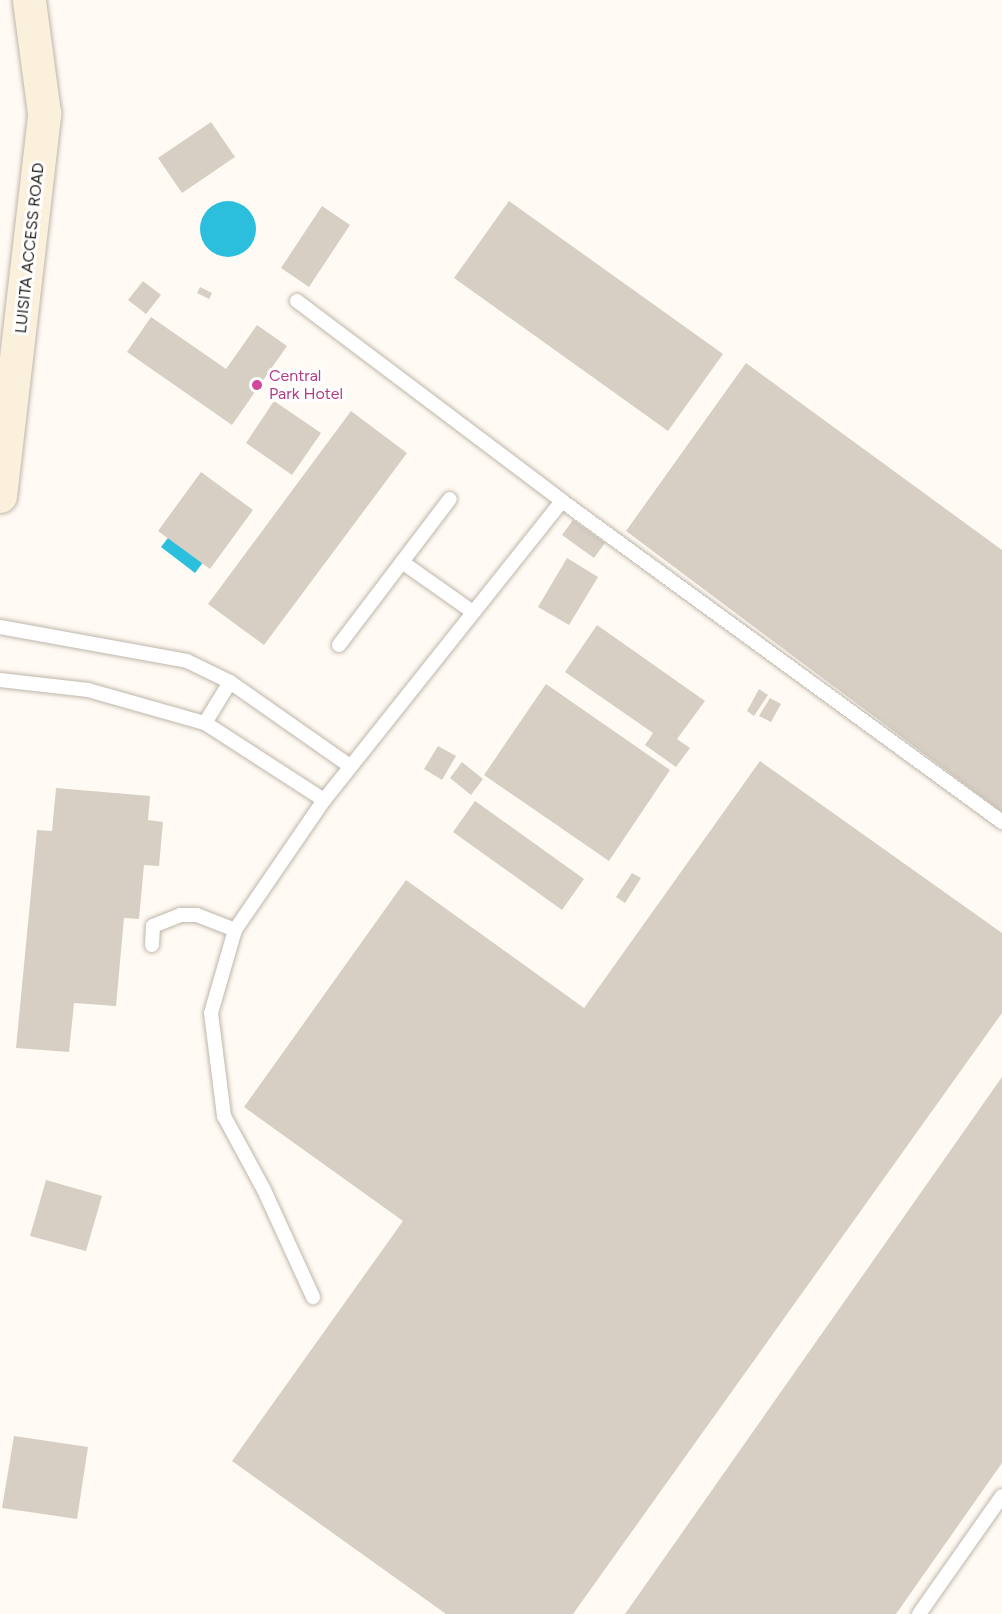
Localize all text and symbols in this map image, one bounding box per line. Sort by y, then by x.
street label: LUISITA ACCESS ROAD [11,162,49,334]
place label: Central Park Hotel [269,366,343,404]
marker: Central Park Hotel [250,378,264,392]

